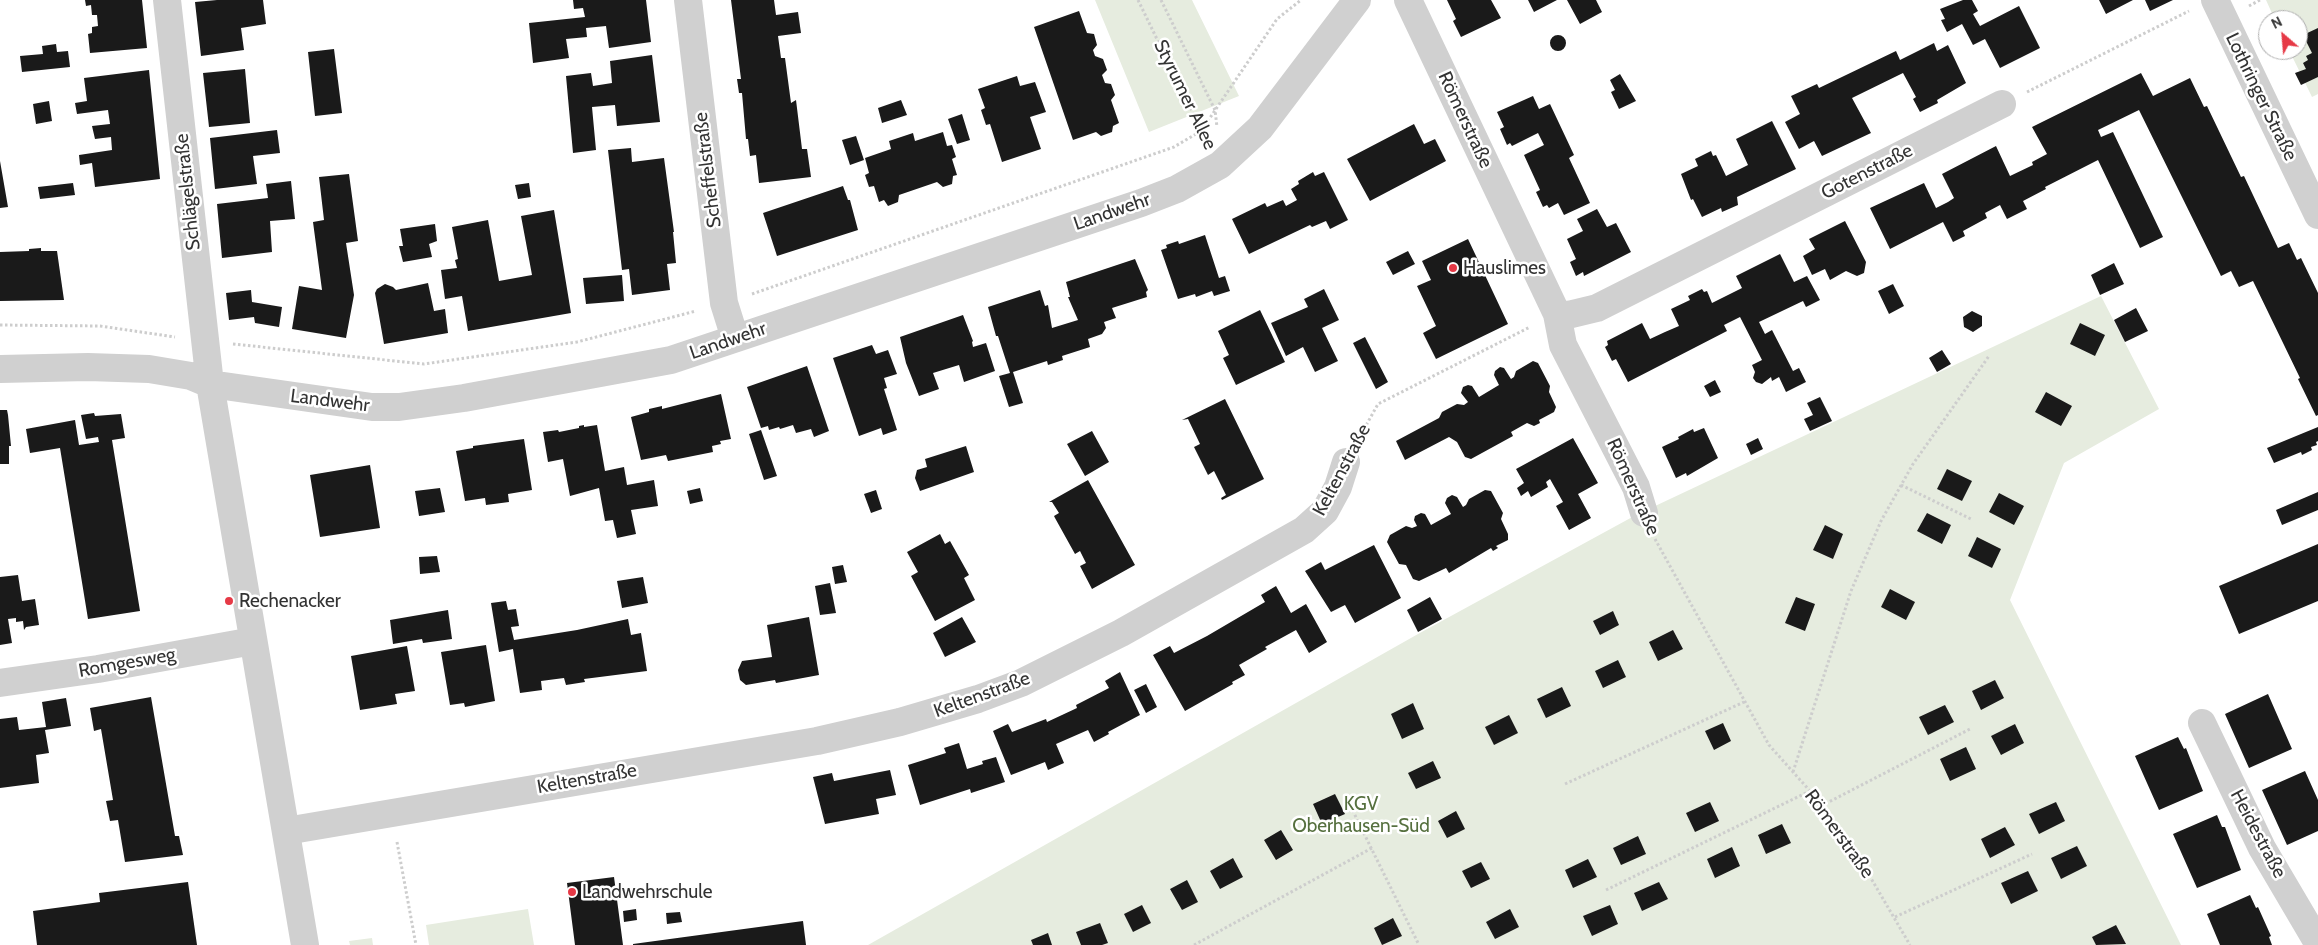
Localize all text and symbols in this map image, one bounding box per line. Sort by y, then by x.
north arrow [2258,10,2308,60]
text: N [2268,12,2285,33]
street label: Lothringer Straße [2220,29,2302,165]
street label: Styrumer Allee [1149,36,1221,154]
street label: Römerstraße [1433,68,1497,172]
street label: Scheffelstraße [690,111,726,229]
street label: Schlägelstraße [171,133,205,251]
street label: Gotenstraße [1817,139,1917,205]
street label: Landwehr [1071,188,1153,236]
place label: Hauslimes [1463,257,1546,279]
marker: Hauslimes [1447,262,1459,274]
street label: Landwehr [687,317,769,365]
street label: Landwehr [289,385,371,417]
street label: Keltenstraße [1308,420,1376,520]
street label: Römerstraße [1601,435,1665,539]
place label: Rechenacker [239,590,341,612]
marker: Rechenacker [223,595,235,607]
street label: Romgesweg [77,643,177,683]
street label: Keltenstraße [931,667,1033,723]
street label: Keltenstraße [535,759,639,799]
street label: Römerstraße [1799,785,1879,883]
street label: Heidestraße [2225,786,2291,882]
park label: KGV Oberhausen-Süd [1292,793,1430,837]
place label: Landwehrschule [582,881,712,903]
marker: Landwehrschule [566,886,578,898]

